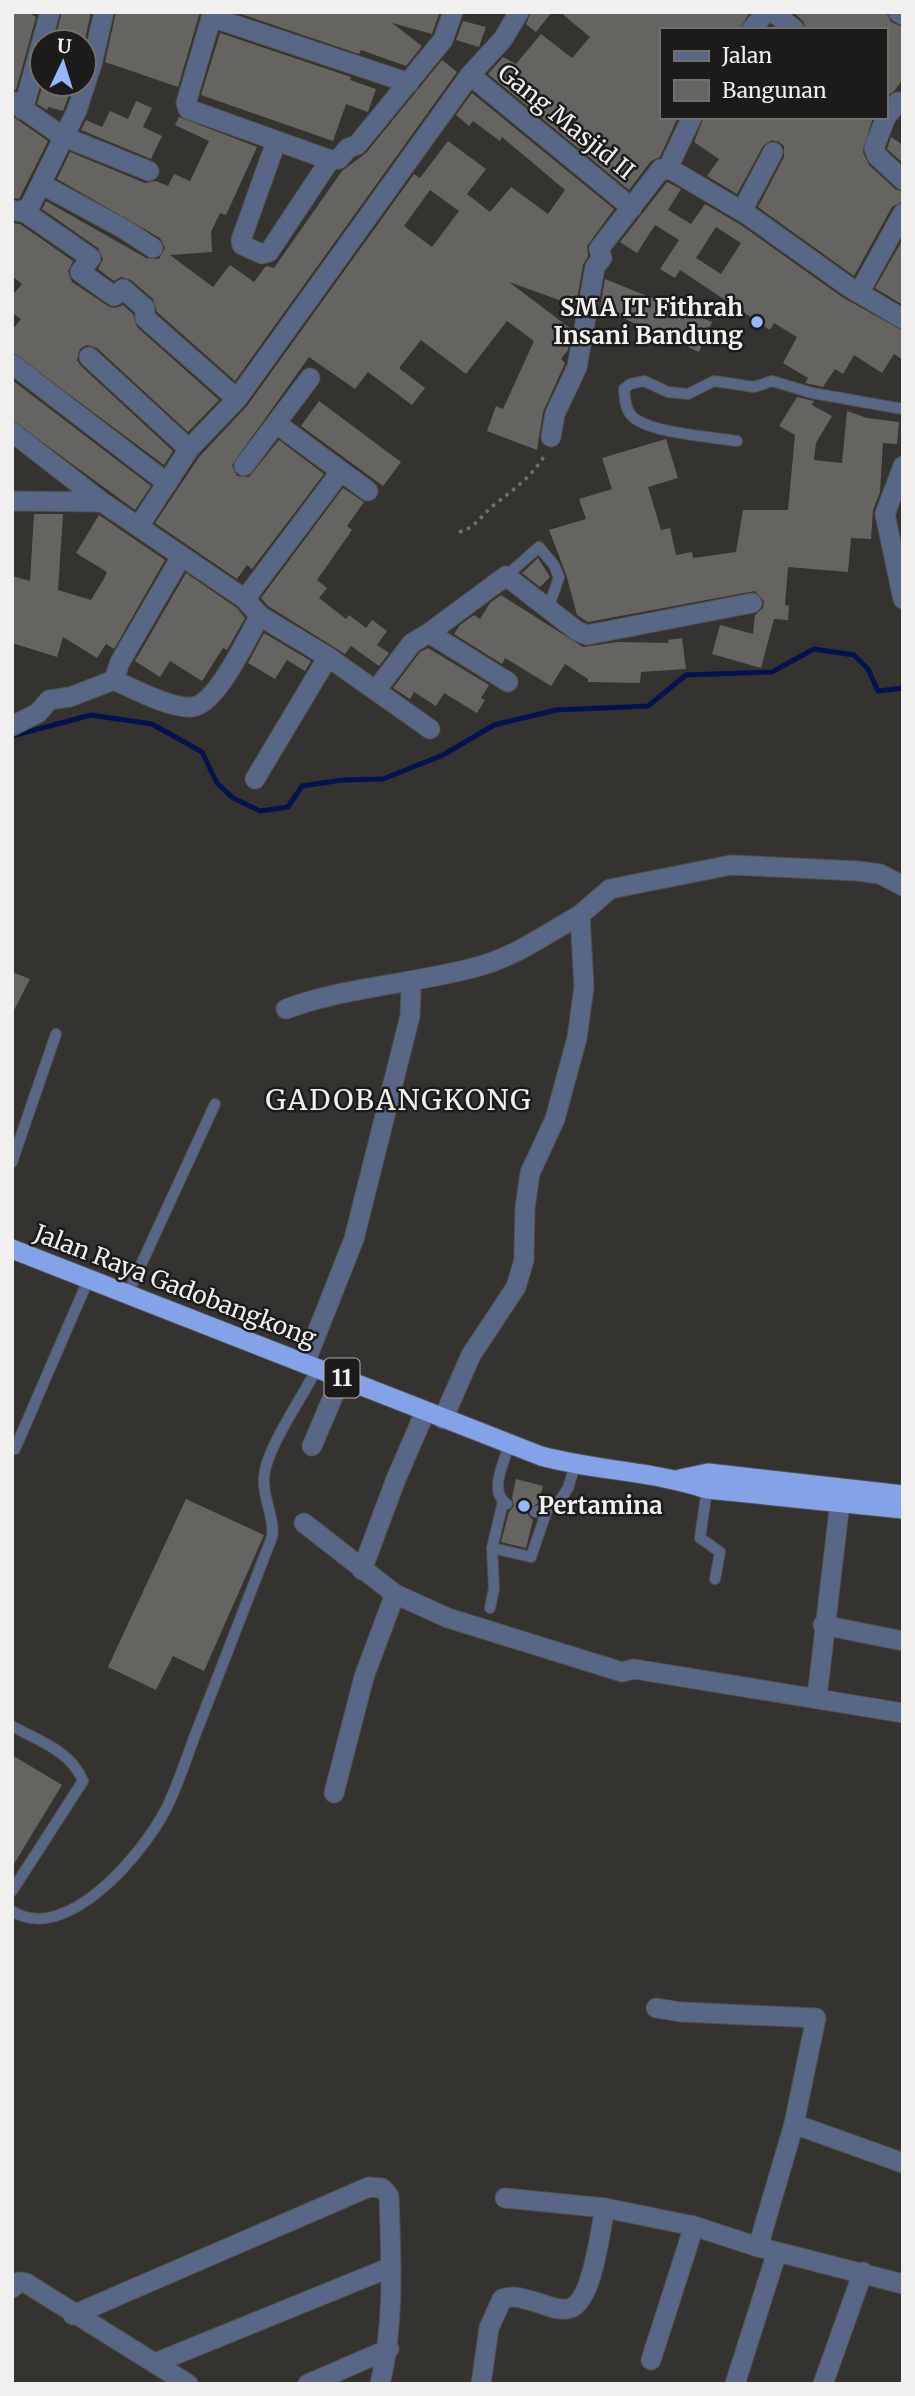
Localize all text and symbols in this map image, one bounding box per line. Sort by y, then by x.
north arrow [28,28,98,98]
legend [660,28,887,119]
text: U [56,34,72,59]
text: Jalan [721,42,772,69]
street label: Gang Masjid II [492,57,641,186]
text: Bangunan [722,77,827,104]
place label: SMA IT Fithrah Insani Bandung [553,292,743,351]
marker: SMA IT Fithrah Insani Bandung [749,314,765,330]
district label: GADOBANGKONG [265,1082,533,1118]
street label: Jalan Raya Gadobangkong [29,1217,321,1354]
road number: 11 [324,1358,360,1398]
place label: Pertamina [538,1490,663,1521]
marker: Pertamina [516,1498,532,1514]

